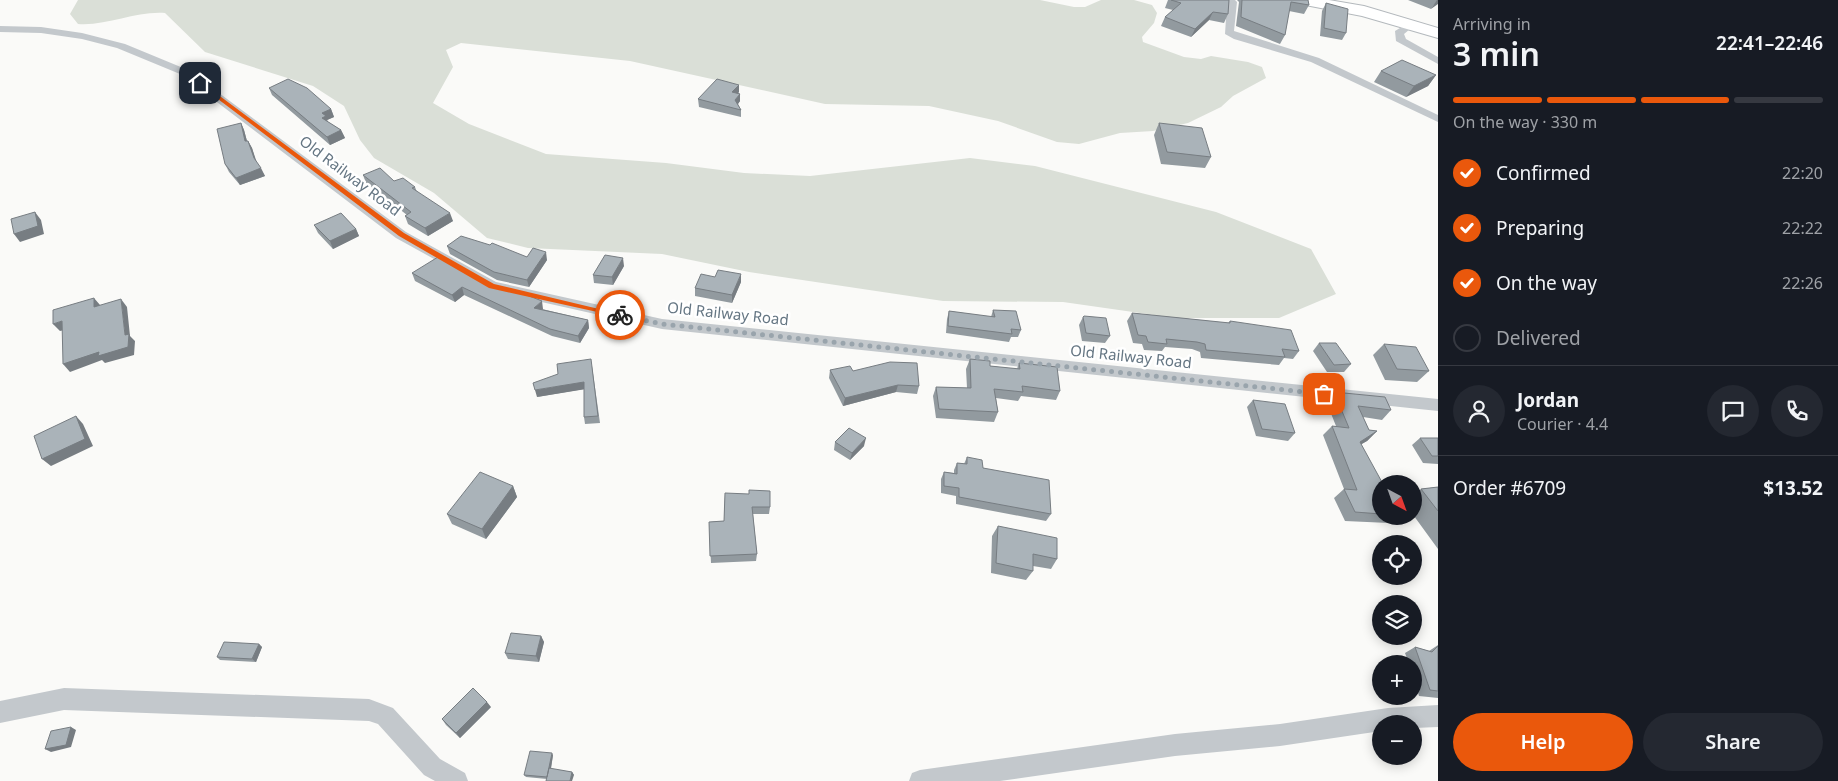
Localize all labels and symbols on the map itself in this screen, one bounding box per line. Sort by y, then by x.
pin [179,62,221,104]
street label: Old Railway Road [296,131,405,220]
courier [595,290,645,340]
street label: Old Railway Road [666,297,790,329]
street label: Old Railway Road [1069,340,1193,372]
pin [1303,373,1345,415]
north arrow [1372,475,1422,525]

